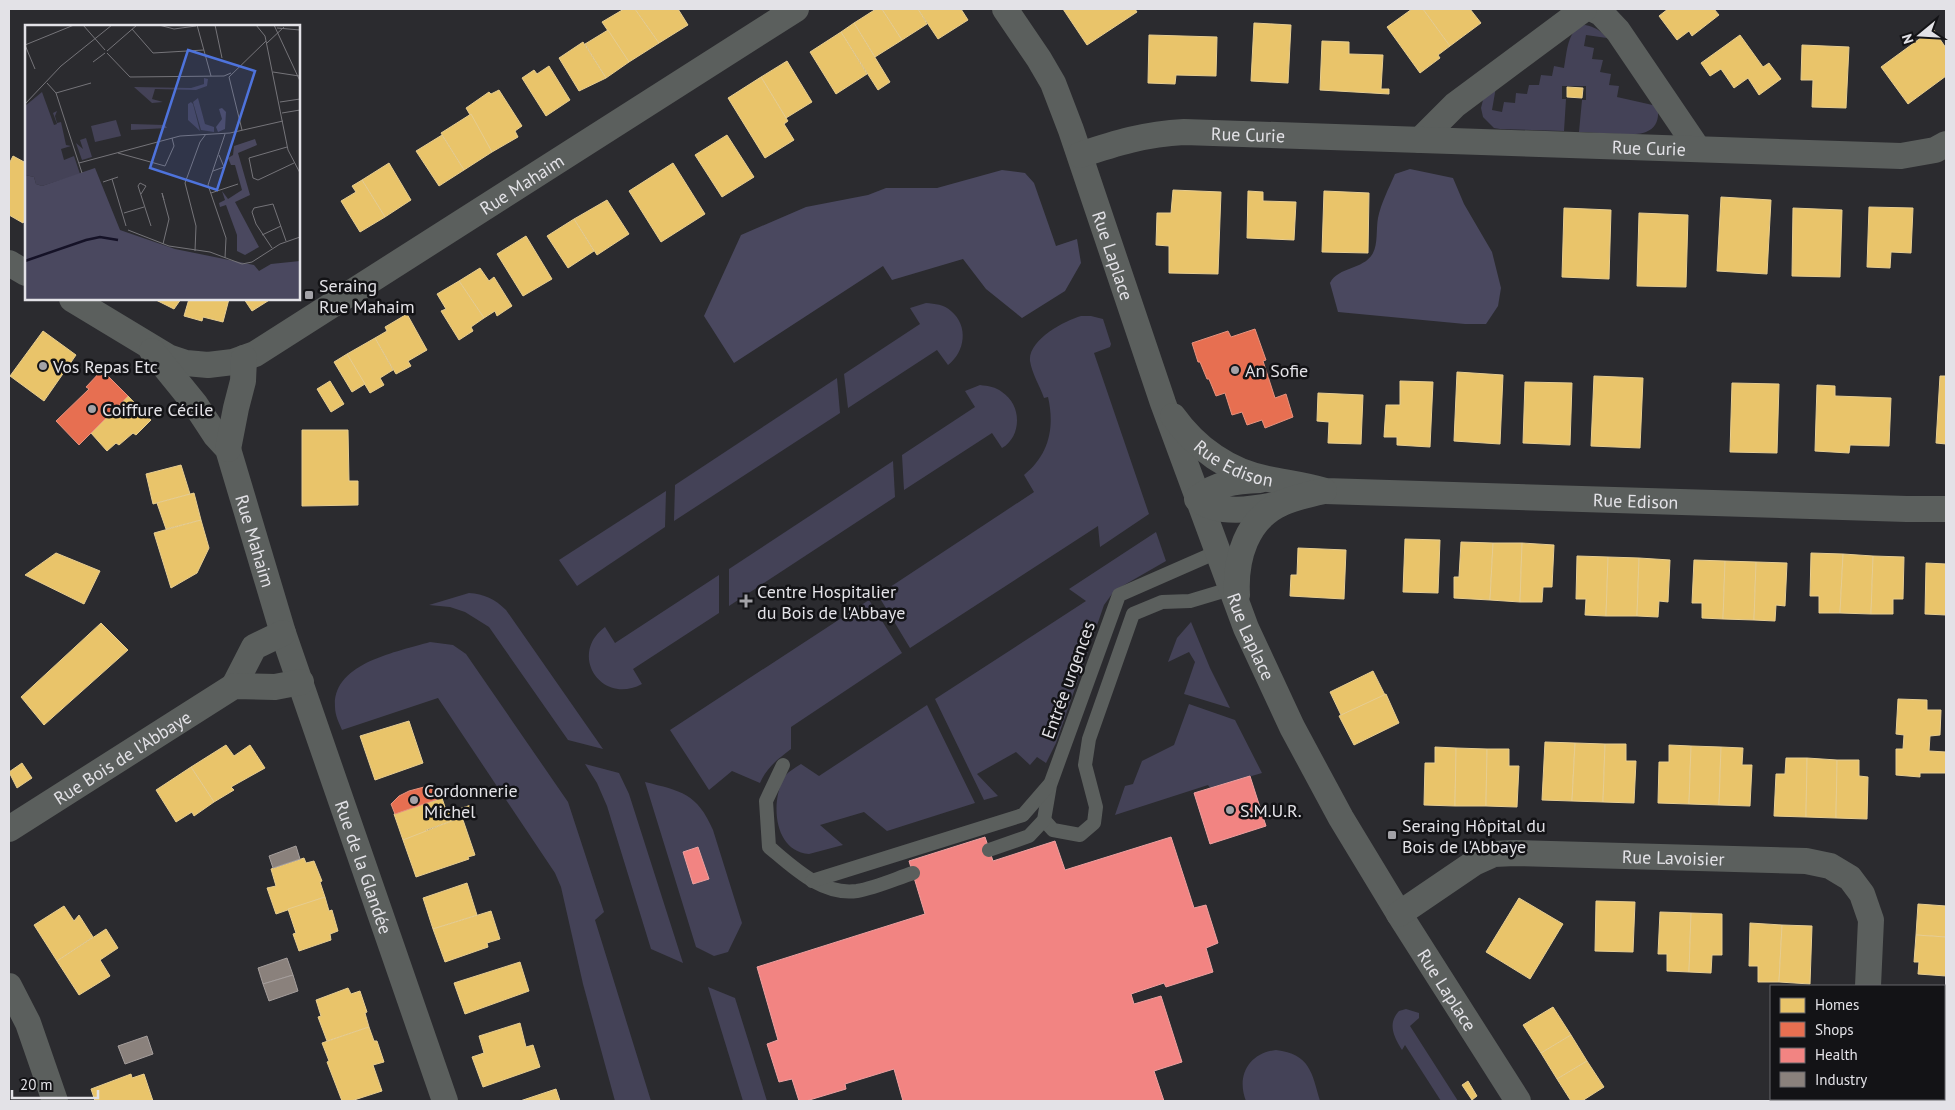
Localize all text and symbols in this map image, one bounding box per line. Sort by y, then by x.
north arrow [1895,10,1945,60]
inset map [25,25,300,300]
text: N [1898,32,1918,46]
street label: Rue Curie [1211,121,1285,147]
street label: Rue Curie [1611,135,1686,160]
street label: Rue Mahaim [475,149,568,219]
street label: Rue Laplace [1088,208,1139,303]
place label: Seraing Rue Mahaim [319,274,415,318]
marker: Seraing Rue Mahaim [303,289,315,301]
place label: Vos Repas Etc [52,355,158,378]
place label: An Sofie [1245,359,1308,382]
marker: Vos Repas Etc [37,360,49,372]
marker: An Sofie [1229,364,1241,376]
place label: Coiffure Cécile [102,398,213,421]
marker: Coiffure Cécile [86,403,98,415]
street label: Rue Edison [1190,434,1275,491]
street label: Rue Edison [1593,488,1679,513]
street label: Rue Mahaim [231,492,280,590]
place label: Centre Hospitalier du Bois de l'Abbaye [757,580,905,624]
street label: Rue Laplace [1222,589,1280,684]
marker: Centre Hospitalier du Bois de l'Abbaye [739,594,753,608]
street label: Entrée urgences [1036,618,1100,742]
street label: Rue Bois de l'Abbaye [49,705,195,809]
place label: Cordonnerie Michel [424,779,518,823]
marker: Cordonnerie Michel [408,794,420,806]
street label: Rue de la Glandée [330,797,398,937]
place label: S.M.U.R. [1240,799,1302,822]
marker: S.M.U.R. [1224,804,1236,816]
place label: Seraing Hôpital du Bois de l'Abbaye [1402,814,1546,858]
marker: Seraing Hôpital du Bois de l'Abbaye [1386,829,1398,841]
street label: Rue Lavoisier [1622,844,1725,870]
street label: Rue Laplace [1413,944,1482,1035]
legend [1770,985,1945,1100]
text: Homes [1815,995,1859,1014]
text: Shops [1815,1020,1854,1039]
text: Health [1815,1045,1858,1064]
scale bar [12,1068,99,1100]
text: Industry [1815,1070,1867,1089]
text: 20 m [20,1075,53,1094]

